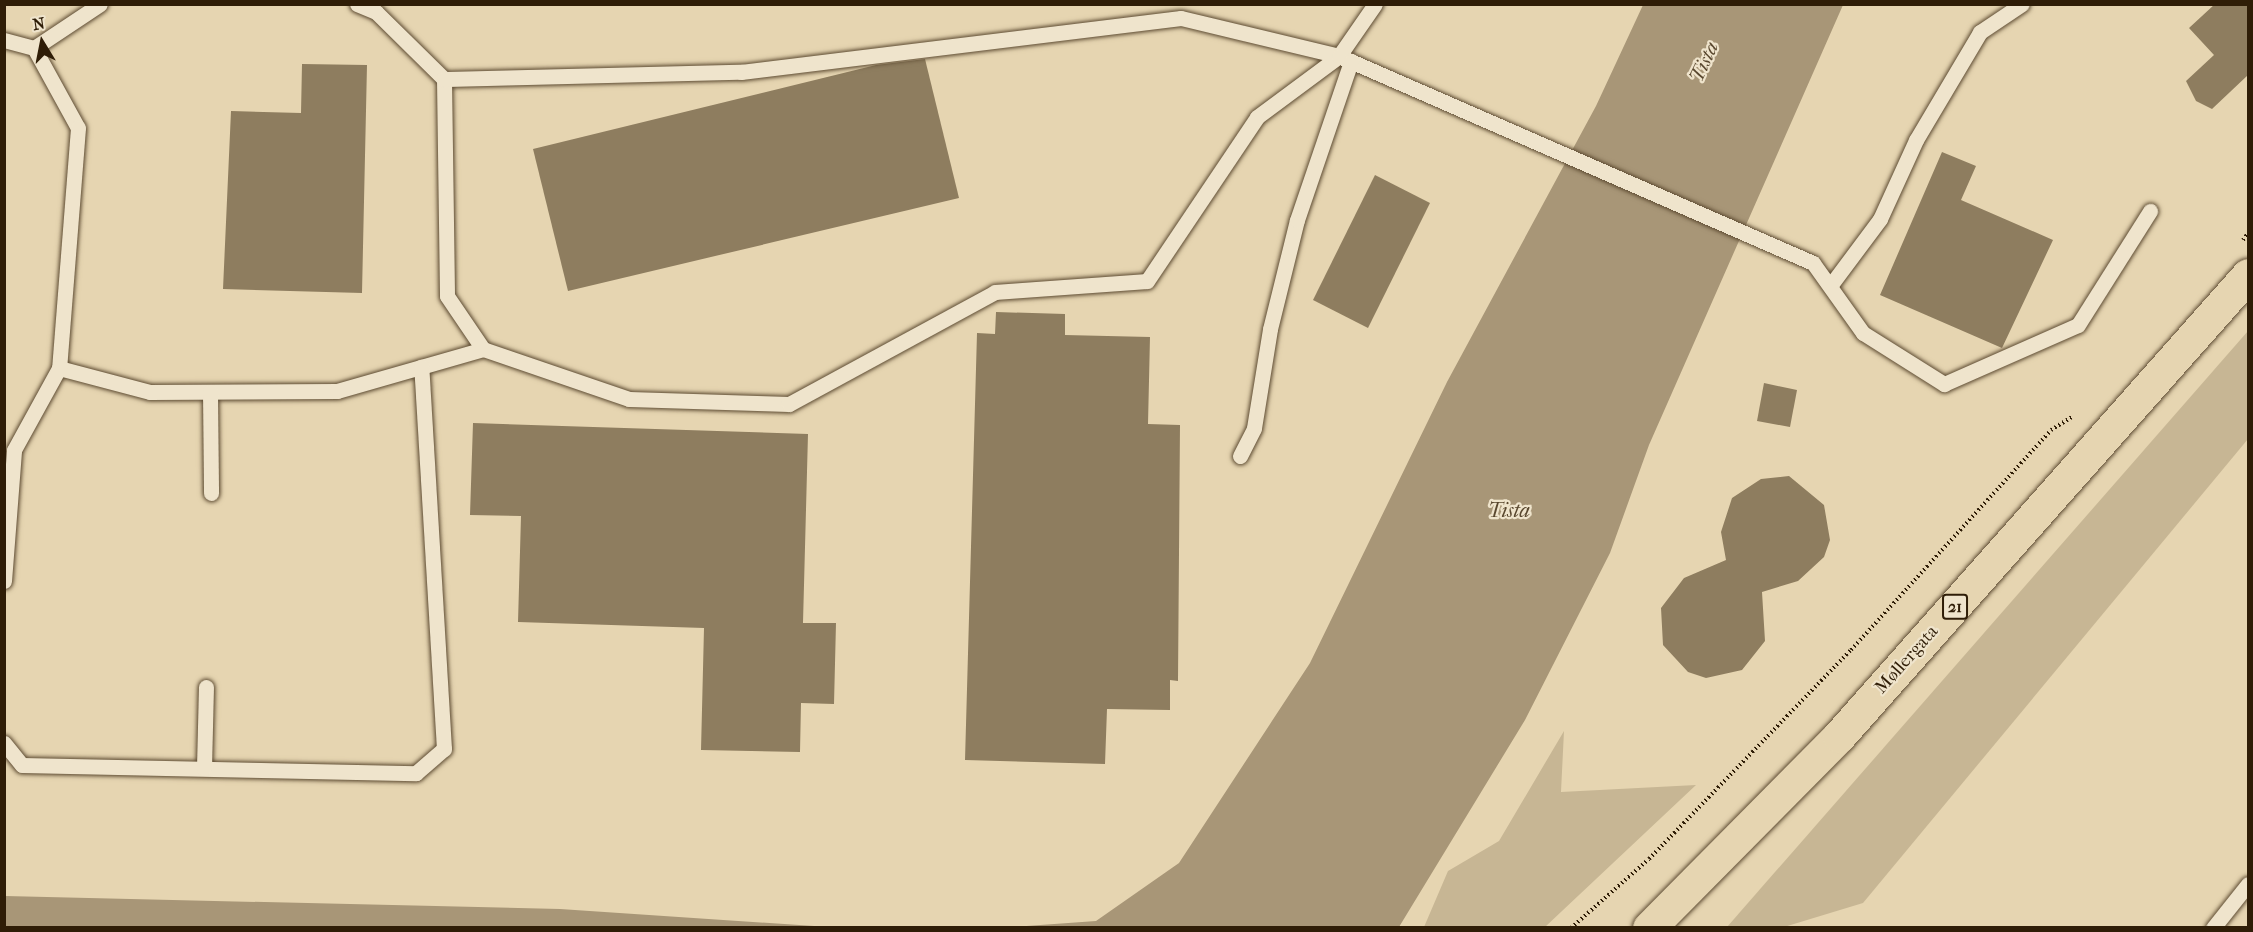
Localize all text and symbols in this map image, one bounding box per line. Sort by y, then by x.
north arrow [12,12,72,72]
text: N [31,13,46,34]
water label: Tista [1684,38,1724,86]
water label: Tista [1488,498,1530,522]
road number: 21 [1942,594,1968,620]
street label: Møllergata [1871,621,1943,699]

